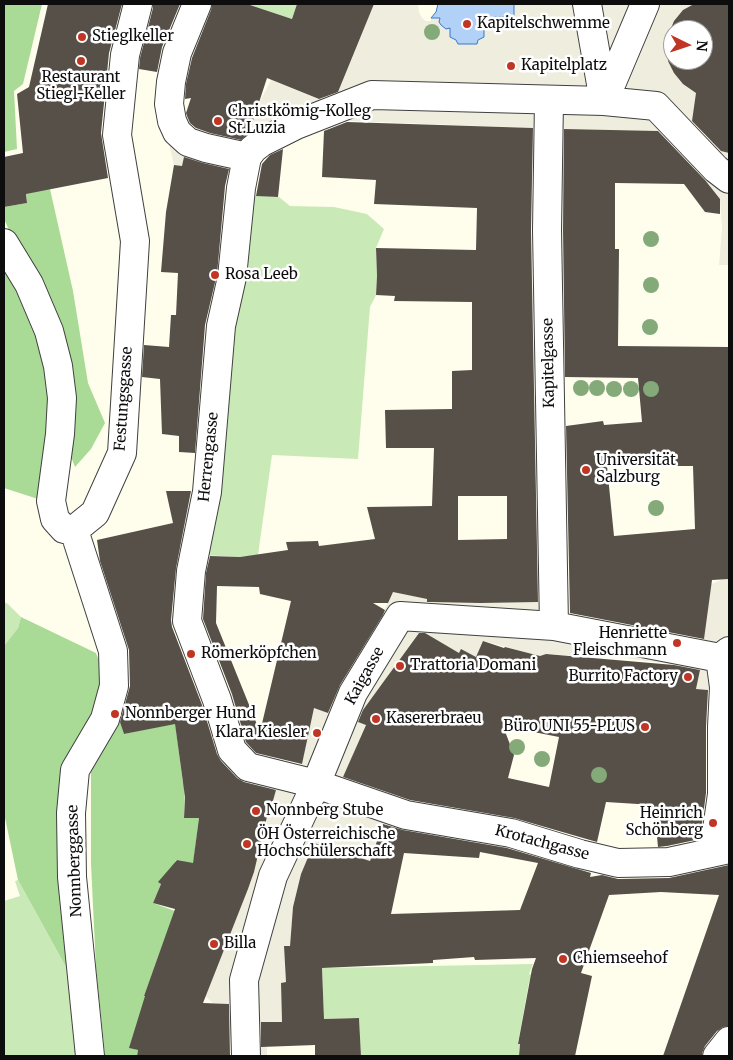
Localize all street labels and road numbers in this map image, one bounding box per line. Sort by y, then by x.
street label: Kapitelgasse [539,318,559,408]
street label: Festungsgasse [111,346,137,452]
street label: Herrengasse [195,411,223,503]
street label: Kaigasse [342,644,388,708]
street label: Nonnberggasse [64,804,86,918]
street label: Krotachgasse [493,822,591,864]

